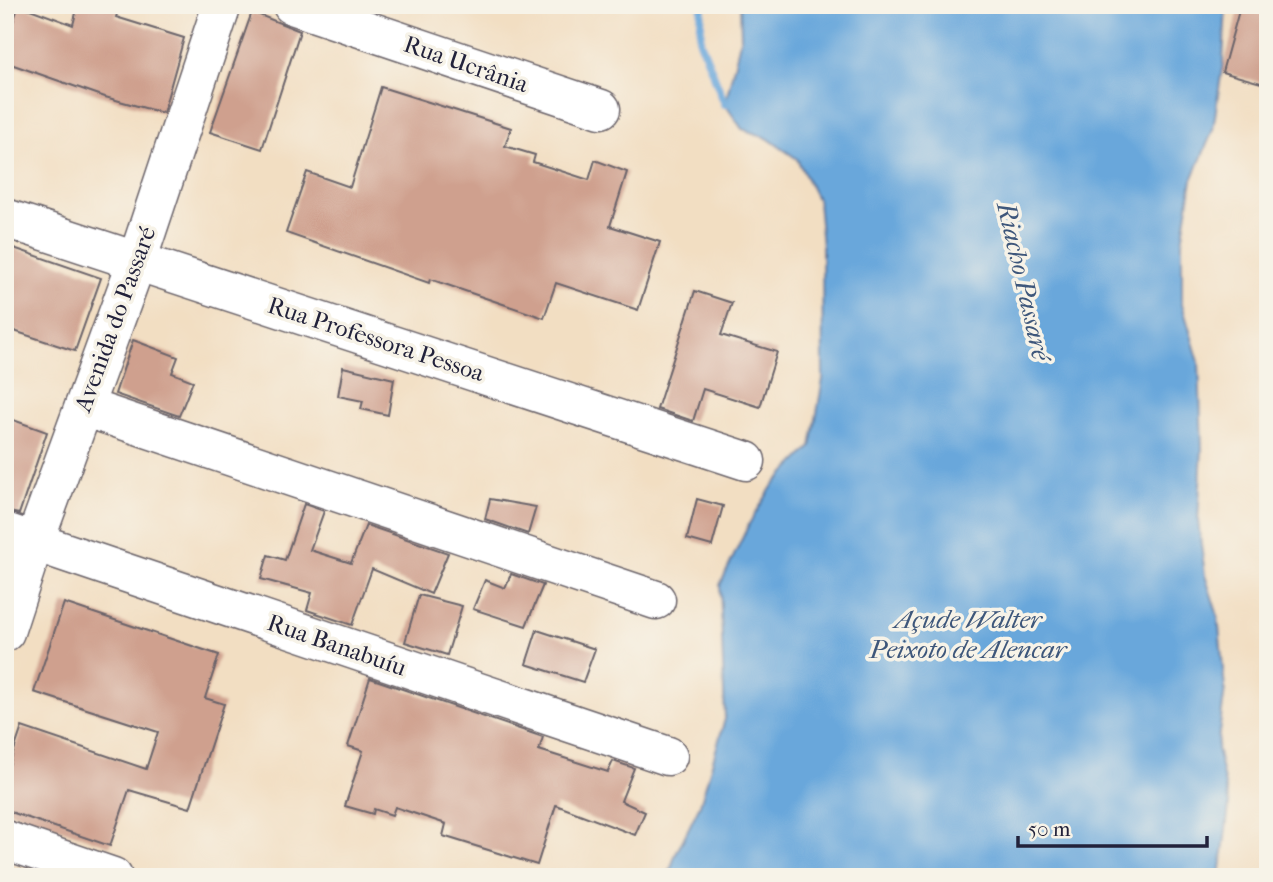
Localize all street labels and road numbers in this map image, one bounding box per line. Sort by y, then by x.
street label: Rua Ucrânia [400,30,533,99]
street label: Avenida do Passaré [68,222,162,416]
street label: Rua Professora Pessoa [264,291,489,387]
street label: Rua Banabuíu [264,608,411,682]

